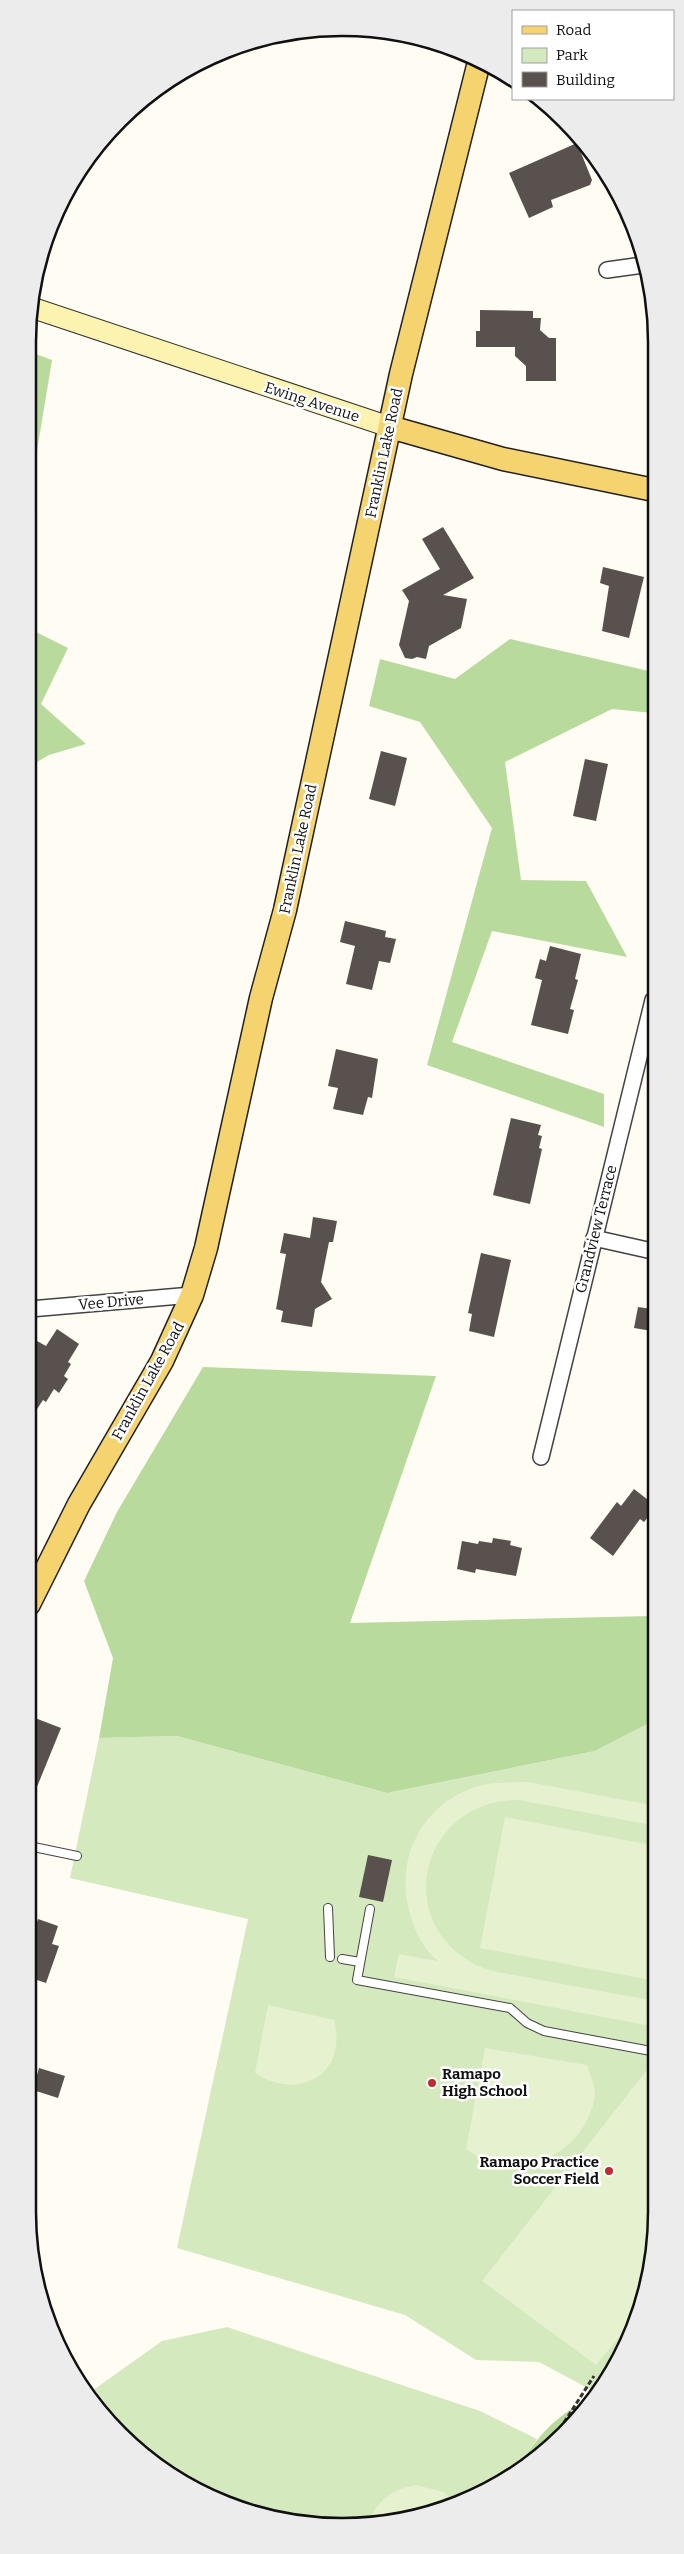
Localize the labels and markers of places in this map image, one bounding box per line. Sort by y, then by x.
place label: Ramapo High School [442,2065,528,2100]
marker: Ramapo High School [426,2077,438,2089]
place label: Ramapo Practice Soccer Field [479,2153,599,2188]
marker: Ramapo Practice Soccer Field [603,2165,615,2177]

